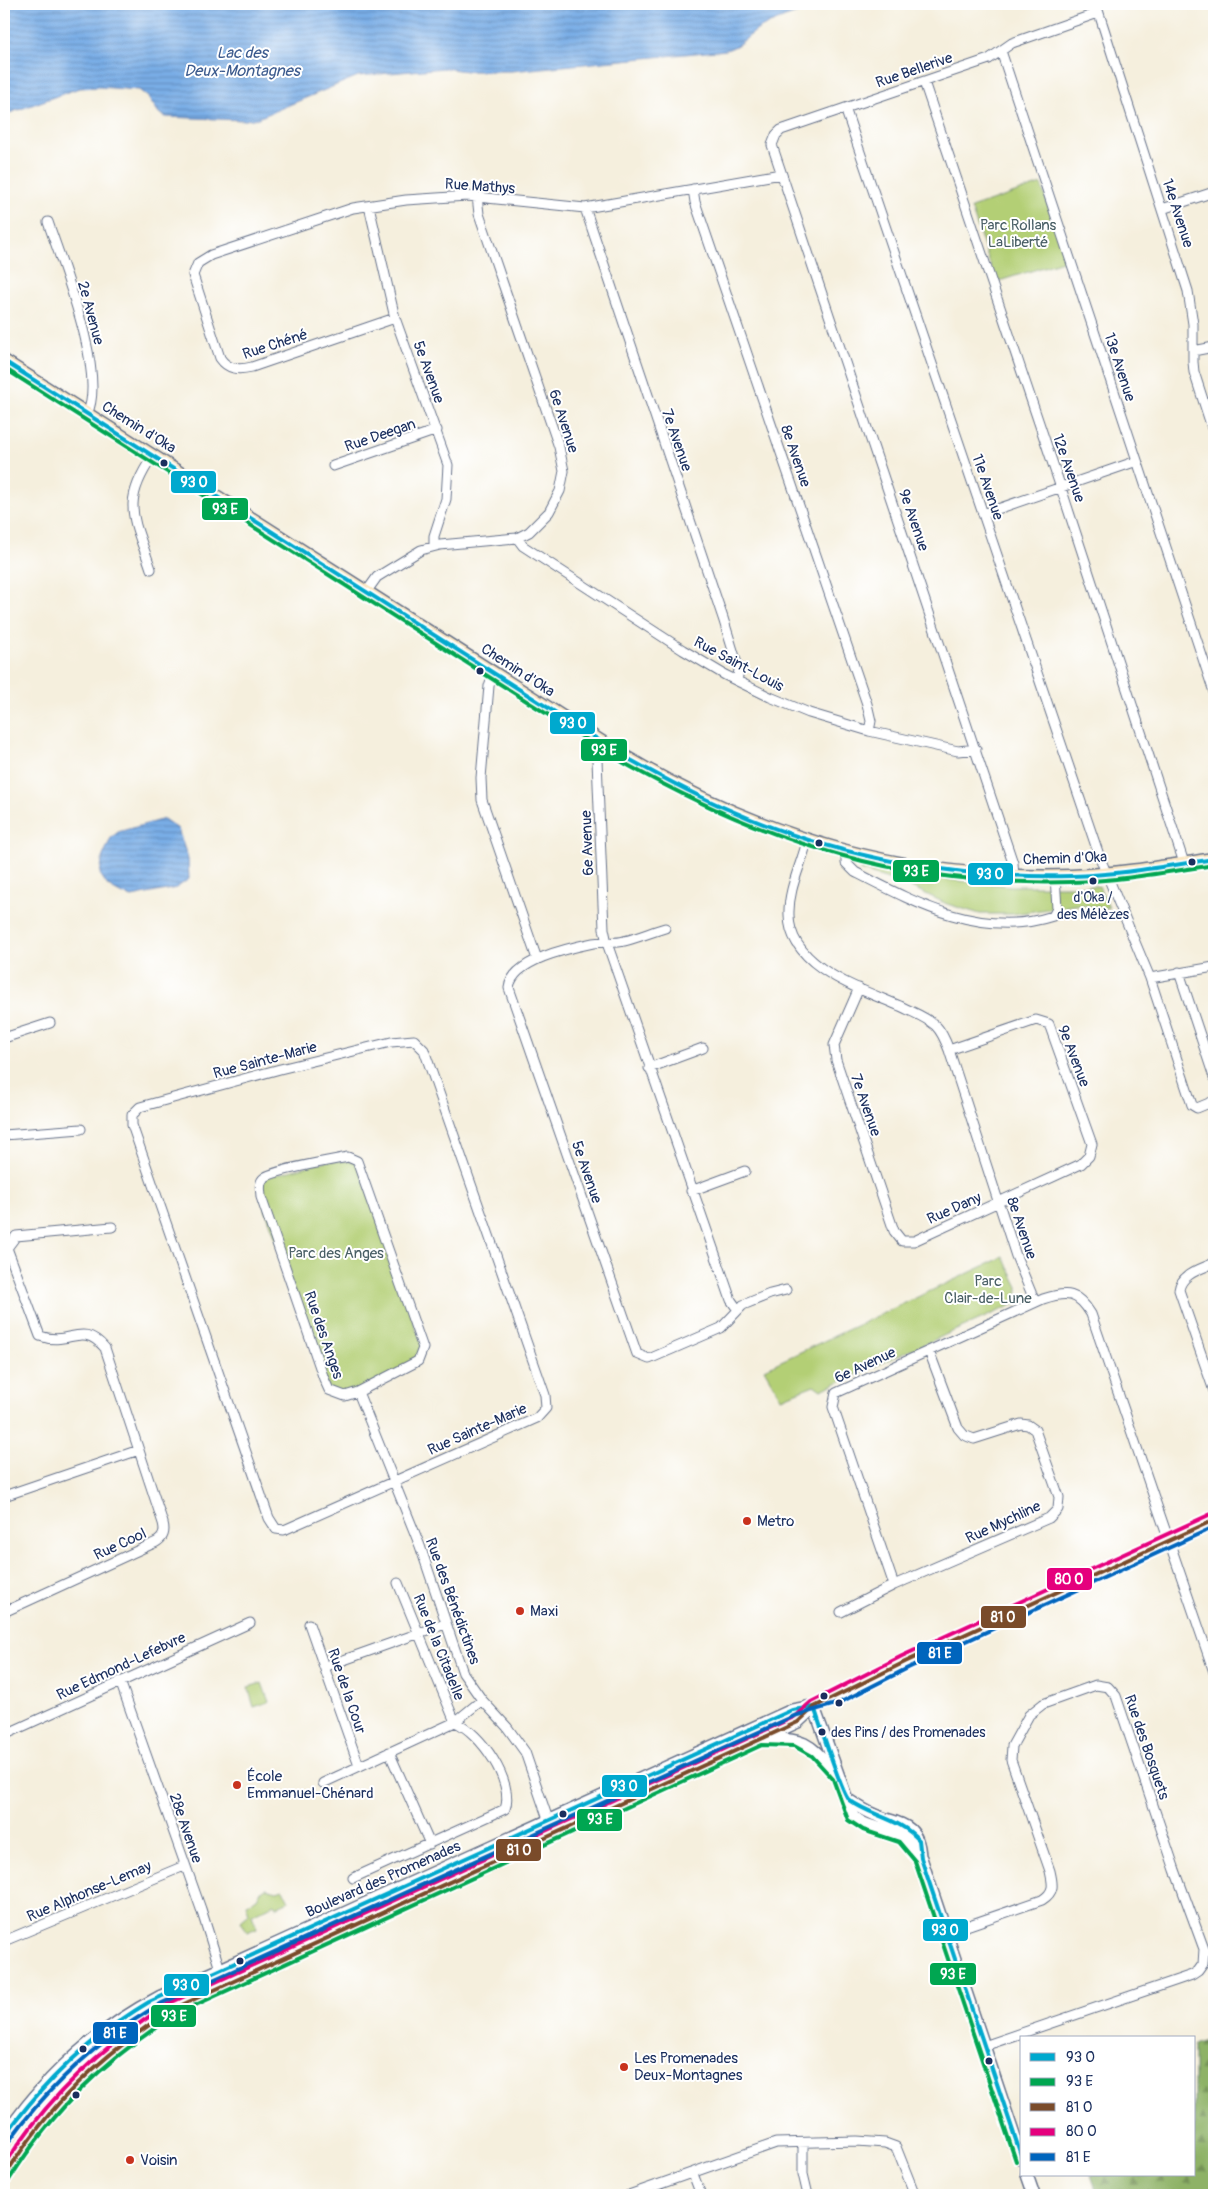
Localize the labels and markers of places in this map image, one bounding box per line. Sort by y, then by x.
unlabelled marker [159,458,169,468]
unlabelled marker [475,666,485,676]
unlabelled marker [814,838,824,848]
unlabelled marker [1187,857,1197,867]
marker: d'Oka / des Mélèzes [1088,876,1098,886]
place label: d'Oka / des Mélèzes [1057,889,1130,923]
place label: Metro [757,1512,794,1531]
marker: Metro [741,1515,753,1527]
place label: Maxi [530,1602,558,1621]
marker: Maxi [514,1605,526,1617]
unlabelled marker [819,1691,829,1701]
unlabelled marker [834,1698,844,1708]
place label: des Pins / des Promenades [831,1724,986,1741]
marker: des Pins / des Promenades [817,1727,827,1737]
place label: École Emmanuel-Chénard [247,1767,374,1803]
marker: École Emmanuel-Chénard [231,1779,243,1791]
unlabelled marker [558,1809,568,1819]
unlabelled marker [235,1956,245,1966]
unlabelled marker [78,2044,88,2054]
place label: Les Promenades Deux-Montagnes [634,2049,743,2085]
unlabelled marker [984,2056,994,2066]
marker: Les Promenades Deux-Montagnes [618,2061,630,2073]
unlabelled marker [71,2090,81,2100]
place label: Voisin [140,2151,177,2170]
marker: Voisin [124,2154,136,2166]

